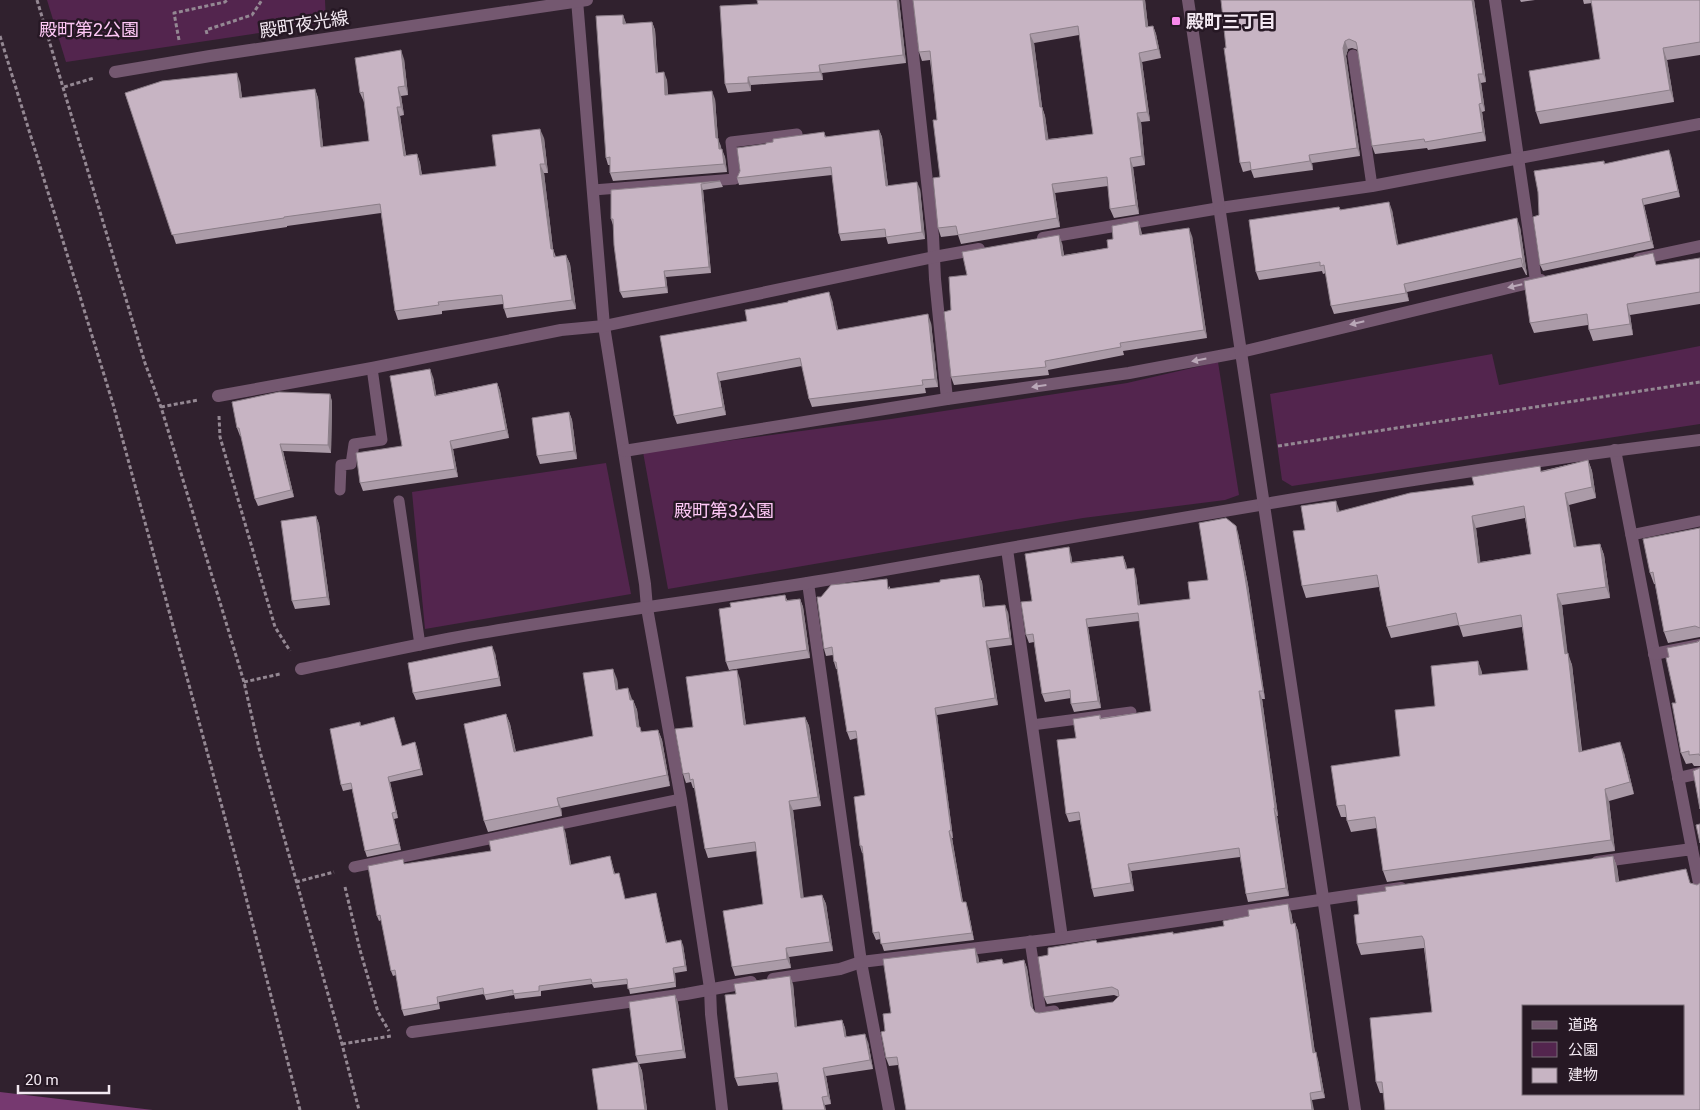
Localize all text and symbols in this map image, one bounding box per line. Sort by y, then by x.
street label: 殿町夜光線 [258,7,350,41]
place label: 殿町三丁目 [1186,11,1276,32]
marker: 殿町三丁目 [1170,15,1182,27]
park label: 殿町第2公園 [39,19,139,40]
one-way arrow [1508,282,1523,290]
one-way arrow [1350,319,1365,327]
one-way arrow [1191,356,1207,364]
one-way arrow [1030,382,1046,390]
park label: 殿町第3公園 [674,500,774,521]
legend [1522,1005,1685,1095]
text: 道路 [1568,1016,1598,1034]
text: 公園 [1568,1041,1598,1059]
scale bar [18,1062,109,1094]
text: 建物 [1568,1066,1598,1084]
text: 20 m [25,1071,59,1089]

